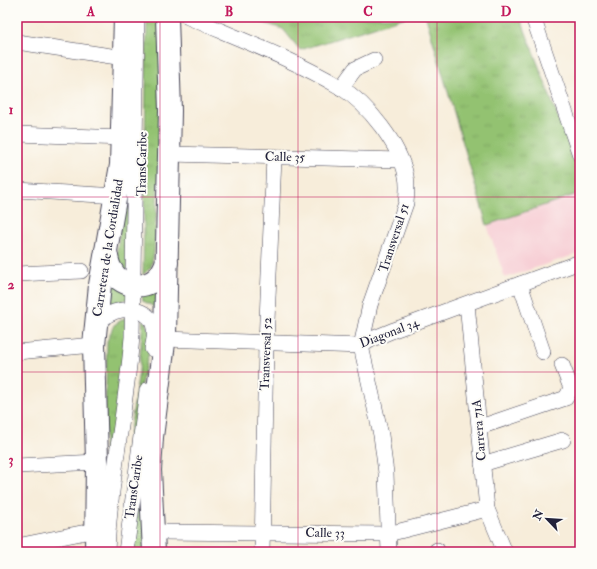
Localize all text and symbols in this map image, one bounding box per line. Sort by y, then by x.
text: A [86,4,96,20]
text: B [225,4,233,20]
text: C [363,4,373,20]
text: D [501,4,512,20]
text: 1 [9,102,14,118]
street label: TransCaribe [133,131,151,196]
street label: Calle 35 [265,149,306,165]
street label: Carretera de la Cordialidad [89,177,127,318]
street label: Transversal 51 [375,201,413,275]
text: 2 [8,277,15,293]
street label: Diagonal 34 [357,314,422,352]
street label: Transversal 52 [257,317,275,391]
street label: Carrera 71A [468,398,490,461]
text: 3 [9,452,14,468]
street label: TransCaribe [122,453,146,520]
north arrow [527,499,567,539]
text: N [530,507,547,523]
street label: Calle 33 [305,525,345,541]

